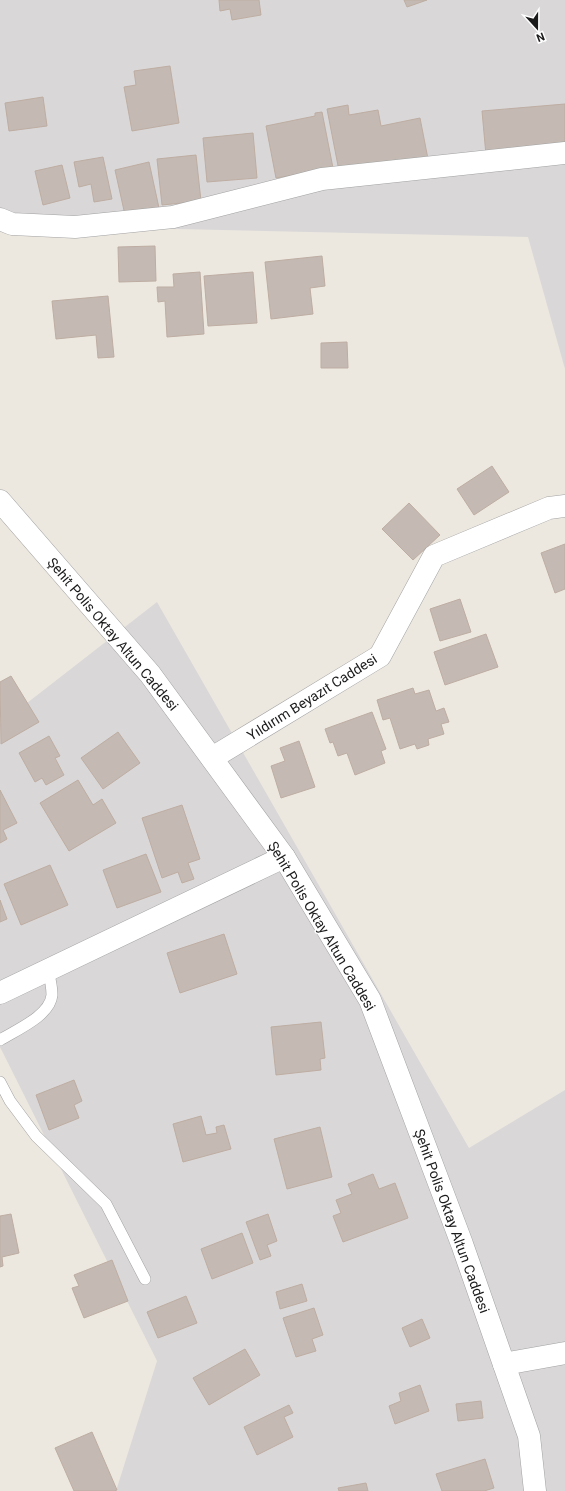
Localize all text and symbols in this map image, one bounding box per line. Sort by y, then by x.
north arrow [517,8,557,48]
text: N [534,29,546,44]
street label: Şehit Polis Oktay Altun Caddesi [44,554,182,714]
street label: Yıldırım Beyazıt Caddesi [244,651,380,743]
street label: Şehit Polis Oktay Altun Caddesi [265,838,379,1014]
street label: Şehit Polis Oktay Altun Caddesi [411,1127,493,1315]

